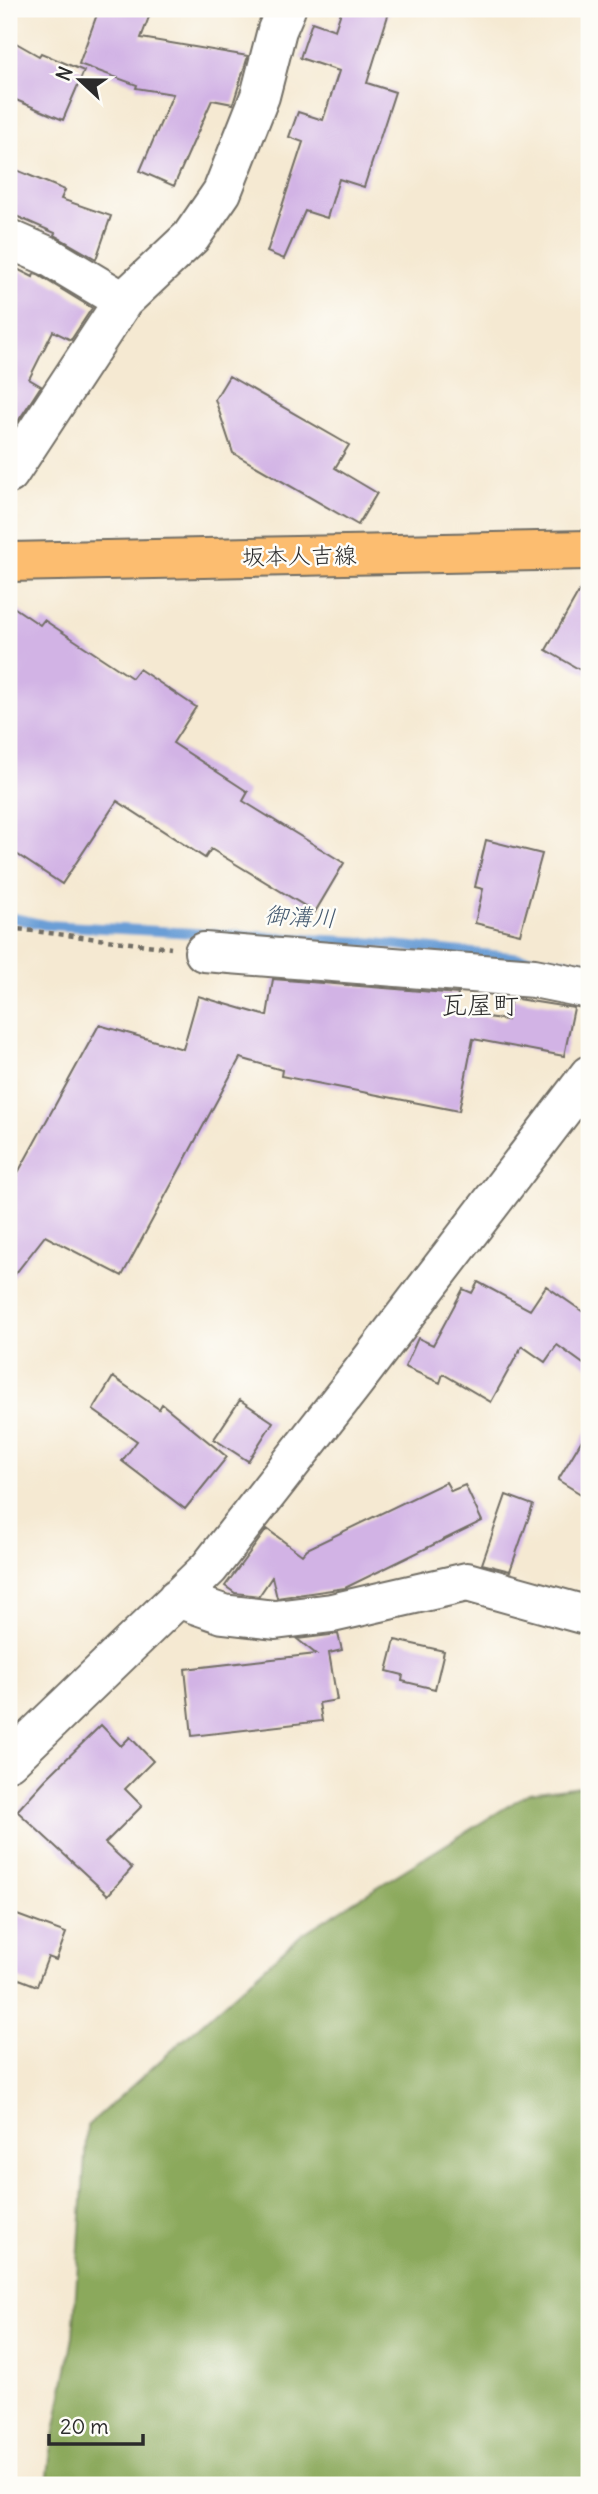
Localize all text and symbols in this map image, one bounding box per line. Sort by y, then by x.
north arrow [46,46,116,116]
text: N [51,63,78,84]
street label: 坂本人吉線 [241,540,357,571]
water label: 御溝川 [263,899,337,933]
district label: 瓦屋町 [441,988,519,1021]
scale bar [49,2403,144,2447]
text: 20 m [60,2413,109,2440]

